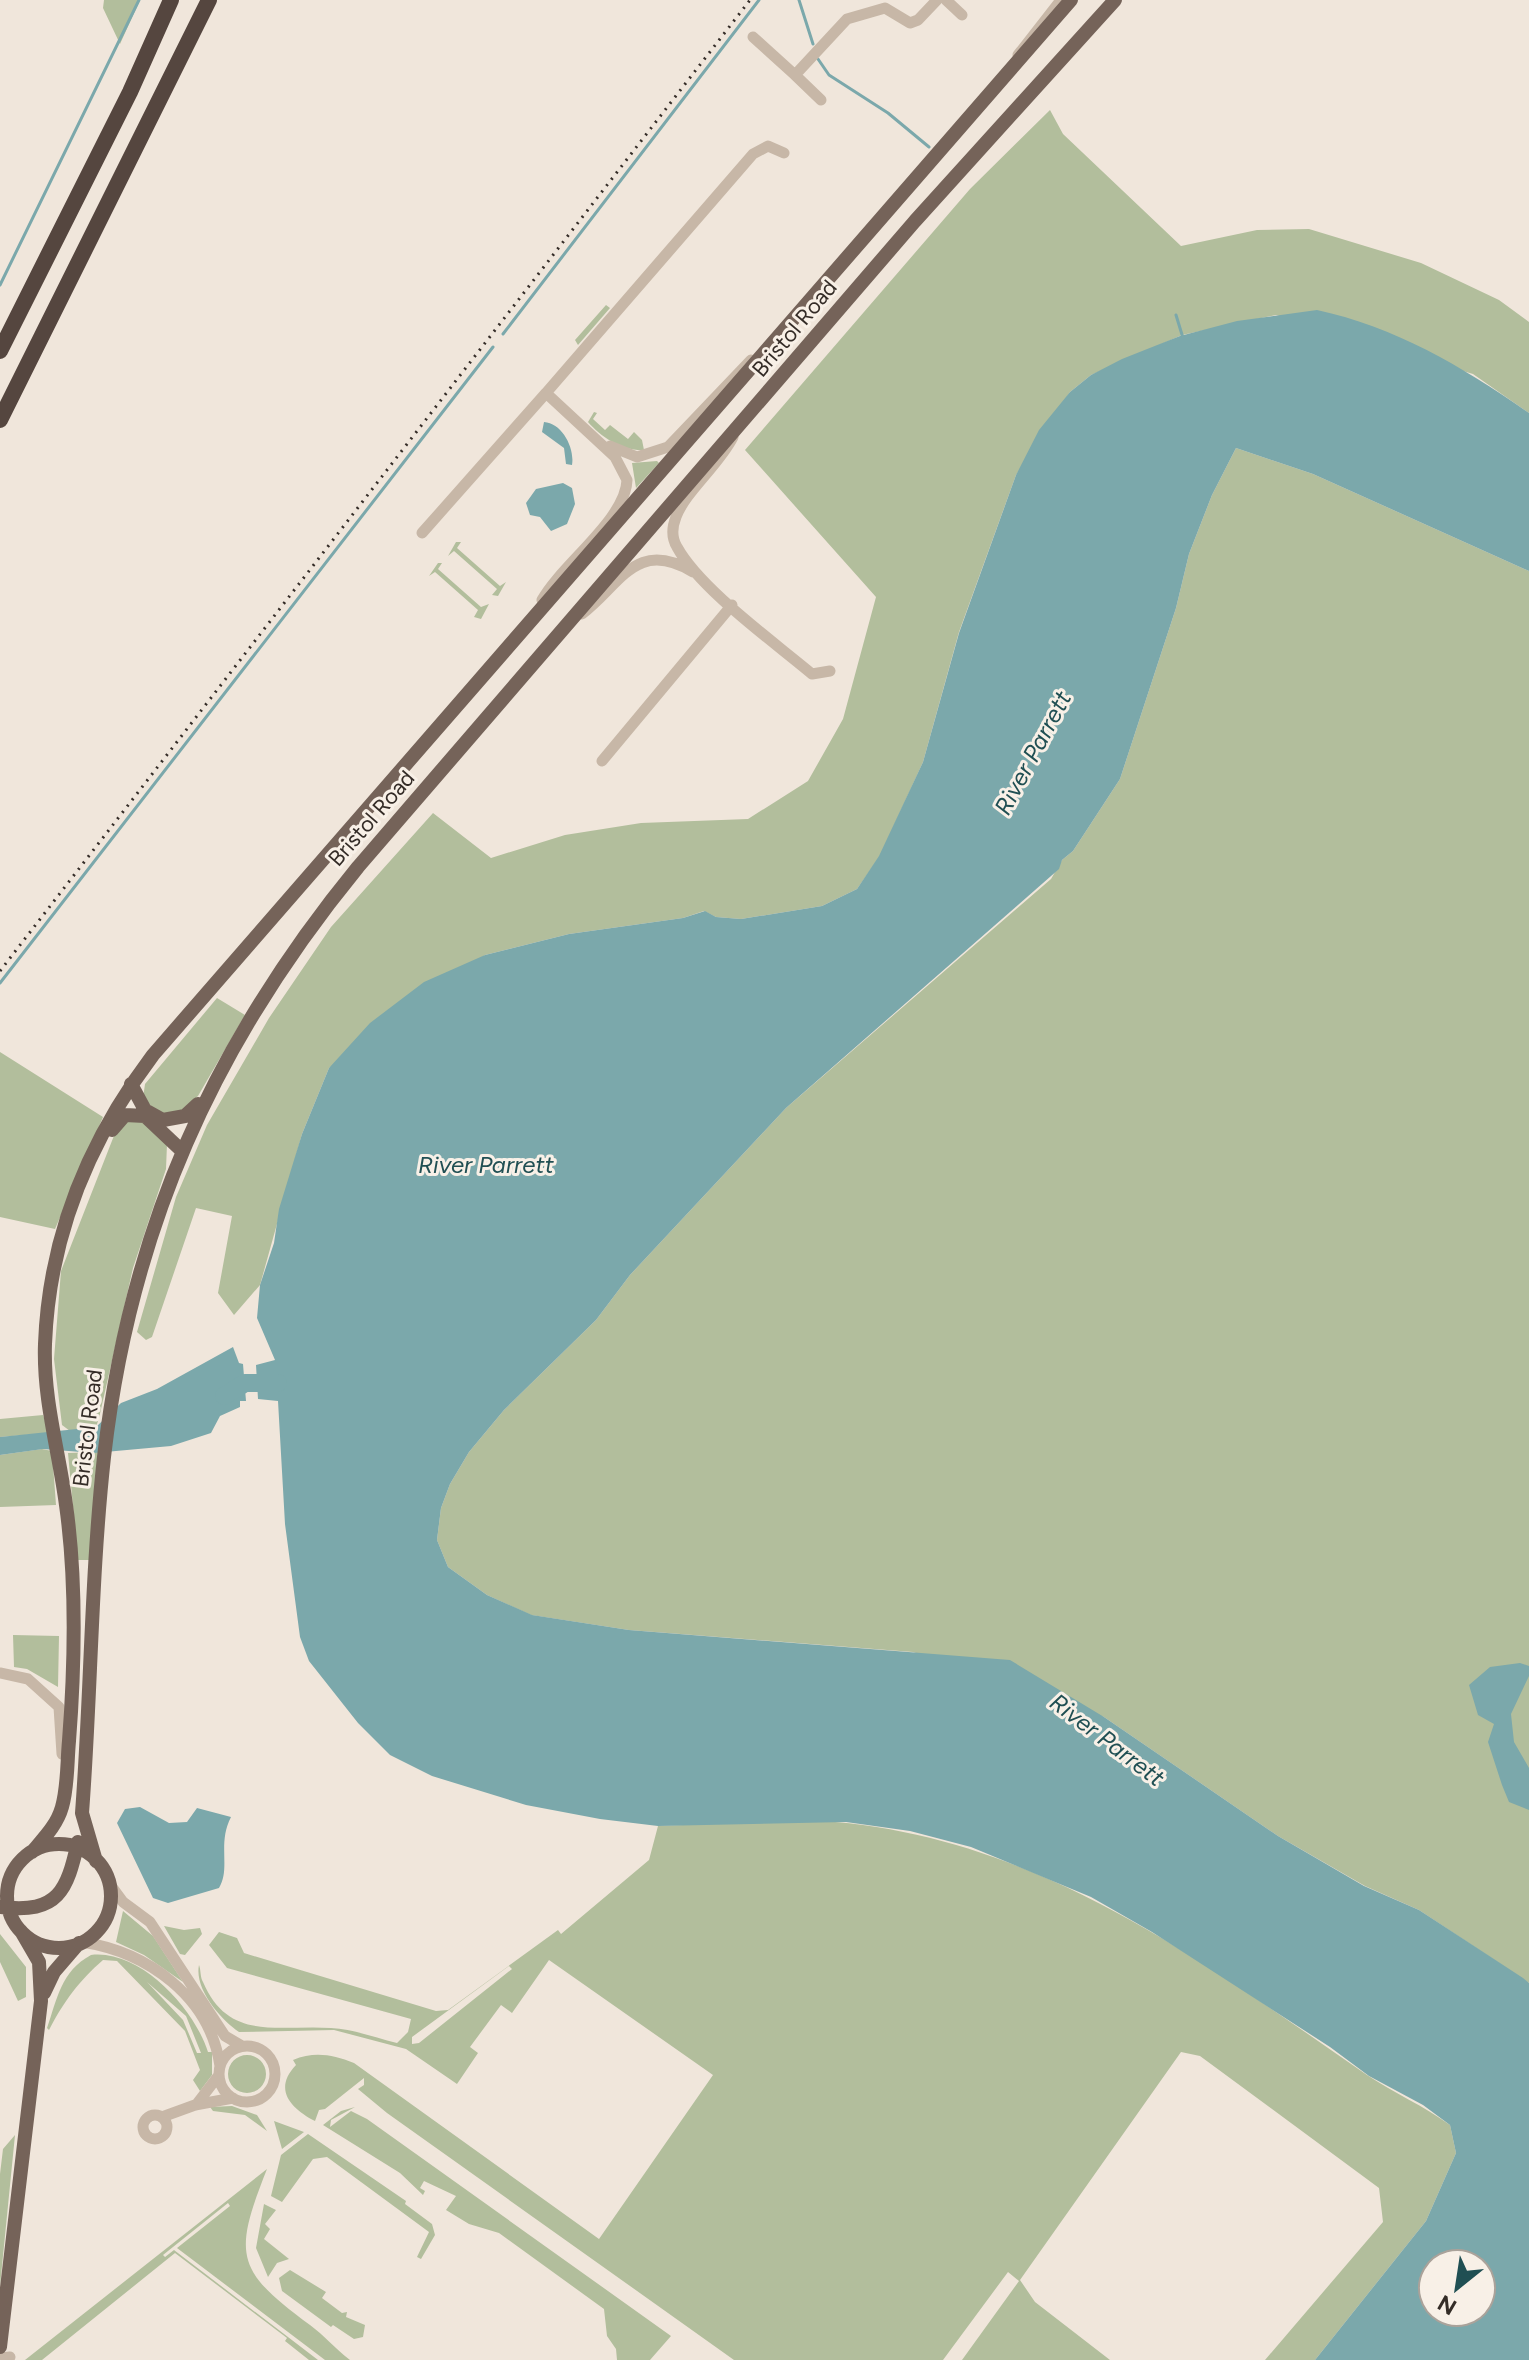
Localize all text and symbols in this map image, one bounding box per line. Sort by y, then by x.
street label: Bristol Road [746,274,843,382]
water label: River Parrett [988,685,1078,820]
street label: Bristol Road [322,765,420,872]
water label: River Parrett [418,1150,555,1179]
street label: Bristol Road [67,1368,108,1488]
water label: River Parrett [1044,1687,1171,1792]
north arrow [1417,2248,1497,2328]
text: N [1433,2289,1461,2321]

